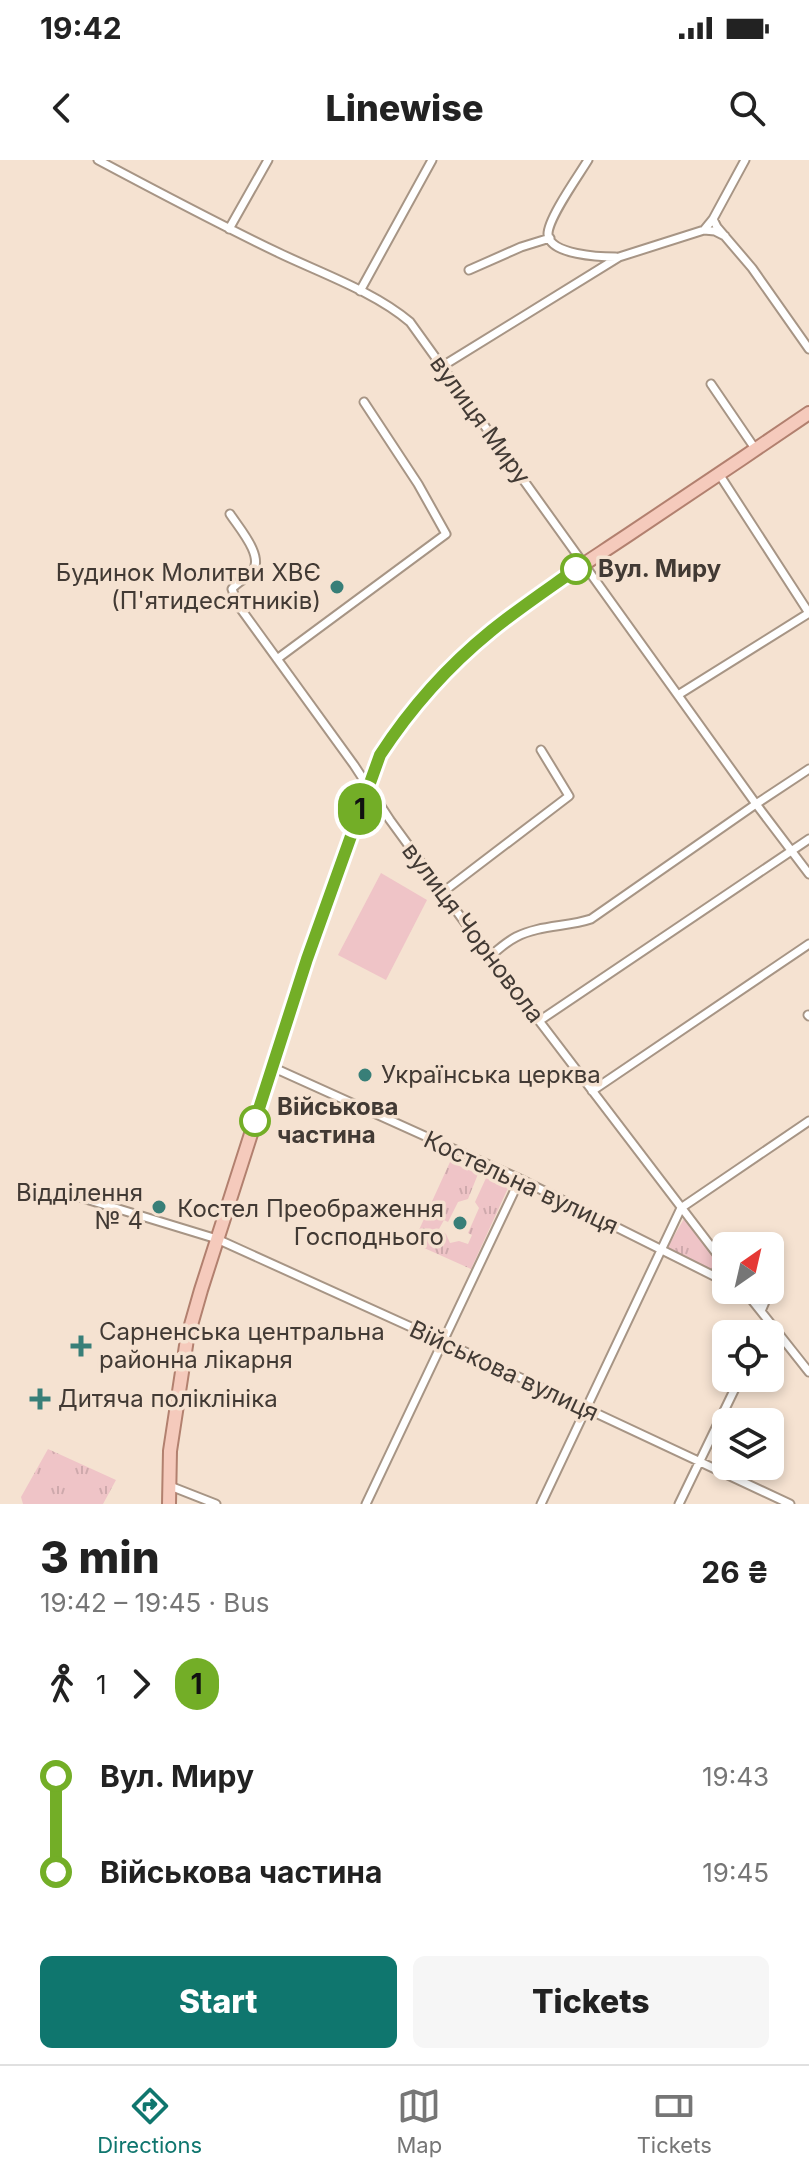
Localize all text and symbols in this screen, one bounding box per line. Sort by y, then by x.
text: 19:42 [40,10,122,46]
icon: back [40,86,84,130]
text: Linewise [325,86,484,130]
icon: search [725,86,769,130]
street label: вулиця Миру [424,350,537,490]
marker: Вул. Миру [561,554,591,584]
place label: Вул. Миру [598,554,722,583]
place label: Будинок Молитви ХВЄ (П'ятидесятників) [56,558,321,615]
marker: Будинок Молитви ХВЄ (П'ятидесятників) [328,578,346,596]
line badge: 1 [334,783,386,835]
text: 1 [354,792,366,826]
street label: вулиця Чорновола [396,837,551,1028]
place label: Українська церква [381,1060,601,1089]
marker: Українська церква [356,1066,374,1084]
place label: Військова частина [277,1092,399,1149]
marker: Військова частина [240,1106,270,1136]
street label: Костельна вулиця [419,1125,623,1240]
place label: Відділення № 4 [16,1178,143,1235]
place label: Костел Преображення Господнього [177,1194,444,1251]
marker: Відділення № 4 [150,1198,168,1216]
marker: Костел Преображення Господнього [451,1214,469,1232]
north arrow [712,1232,784,1304]
map controls [712,1232,784,1480]
street label: Військова вулиця [405,1314,603,1427]
place label: Сарненська центральна районна лікарня [99,1317,385,1374]
button: locate [712,1320,784,1392]
marker: Сарненська центральна районна лікарня [70,1335,92,1357]
place label: Дитяча поліклініка [58,1384,278,1413]
marker: Дитяча поліклініка [29,1388,51,1410]
button: layers [712,1408,784,1480]
text: 3 min [40,1530,160,1584]
text: 26 ₴ [701,1554,769,1590]
text: 19:42 – 19:45 · Bus [40,1587,269,1618]
icon: walk [40,1662,84,1706]
icon: forward [119,1662,163,1706]
text: 1 [191,1667,203,1701]
text: 1 [96,1669,107,1700]
text: Вул. Миру [100,1758,254,1794]
text: 19:43 [702,1761,769,1792]
text: Військова частина [100,1854,382,1890]
text: 19:45 [702,1857,769,1888]
button: Start [40,1956,397,2048]
button: Tickets [413,1956,769,2048]
tab: Directions [97,2084,202,2158]
tab: Map [397,2084,442,2158]
tab: Tickets [637,2084,712,2158]

